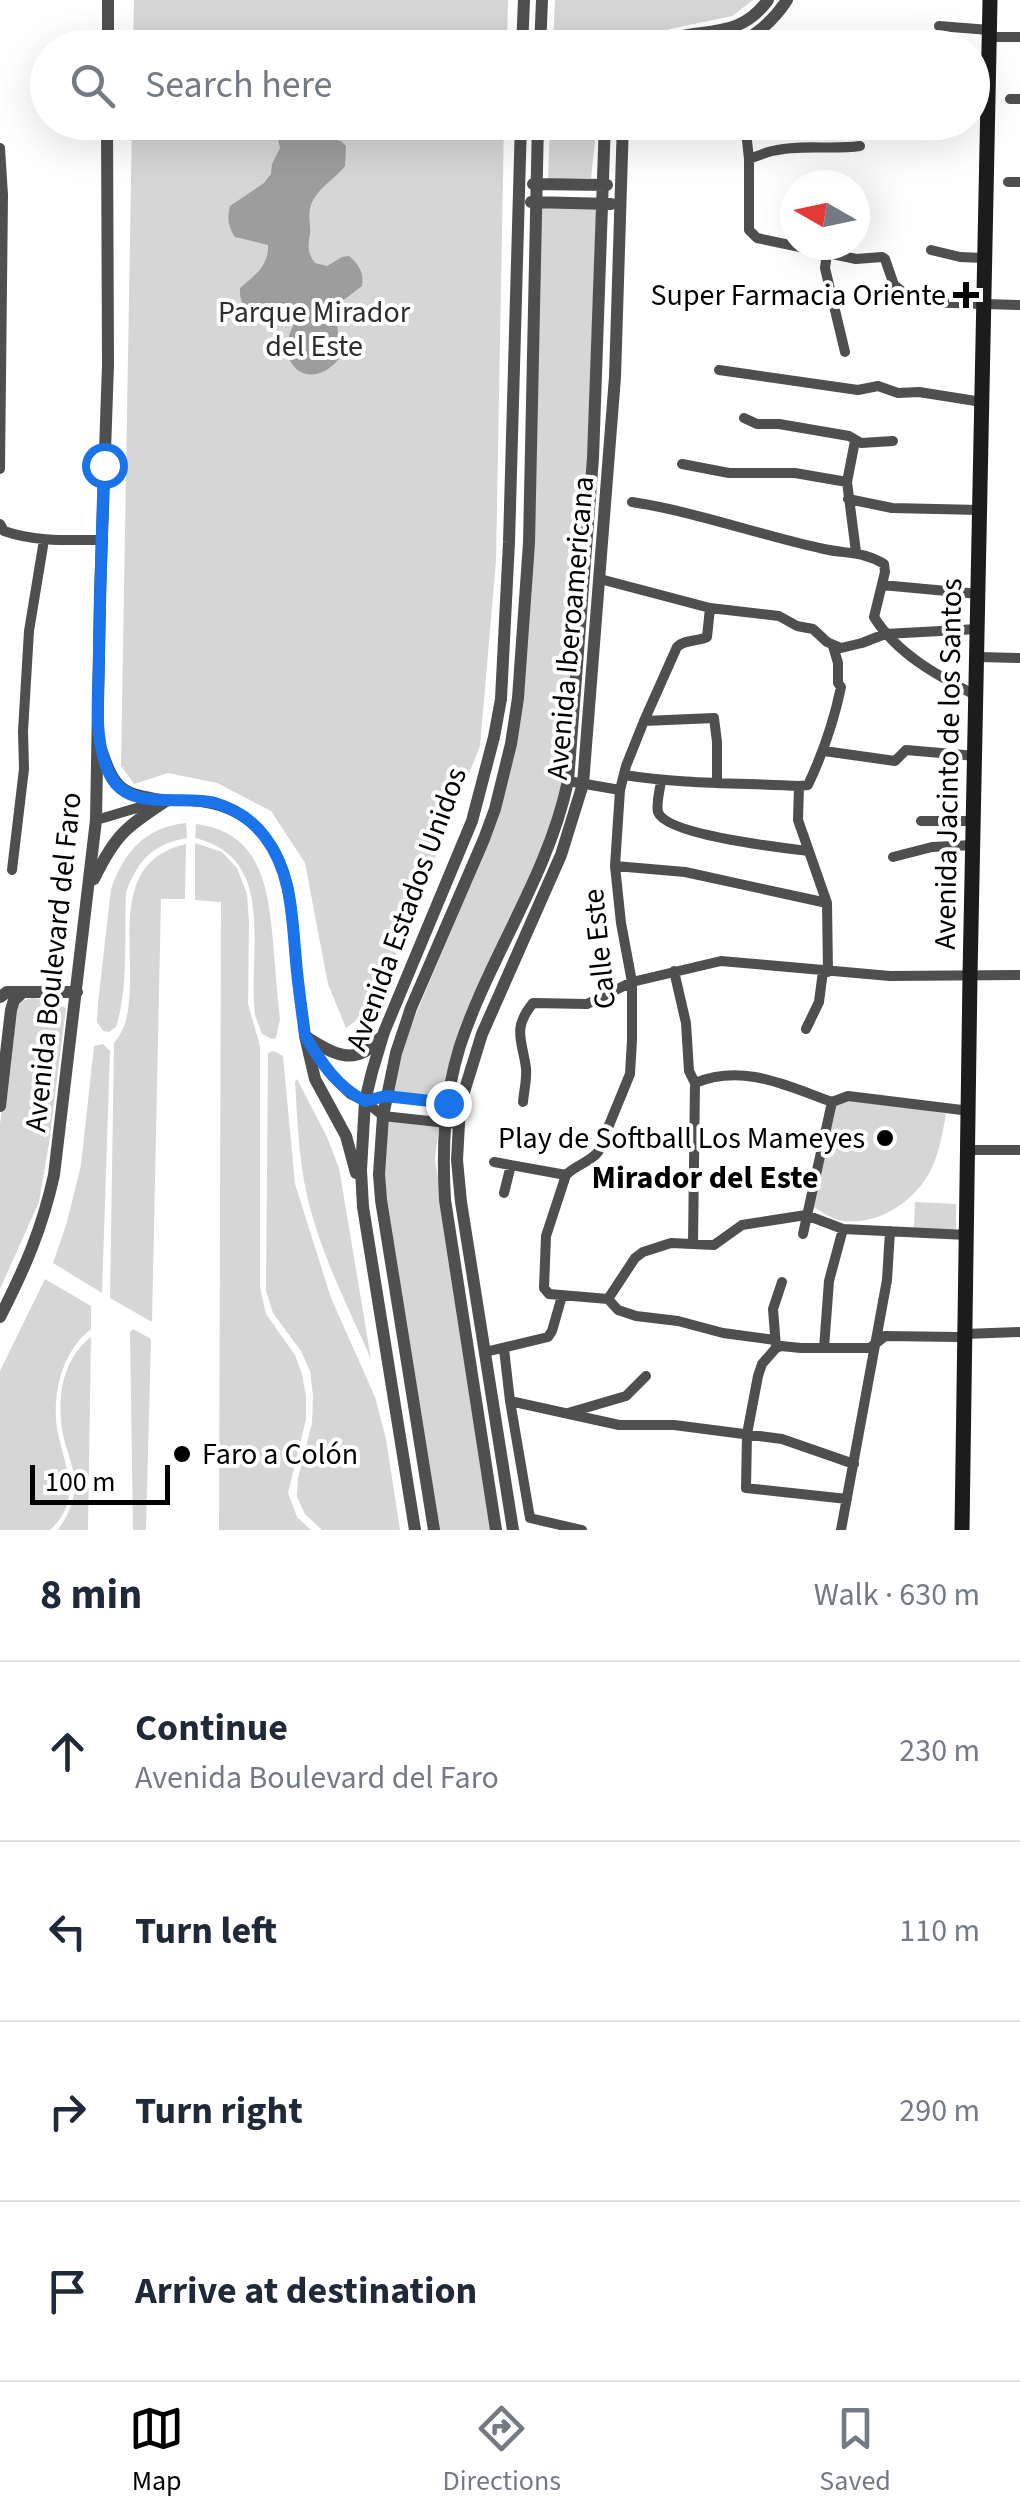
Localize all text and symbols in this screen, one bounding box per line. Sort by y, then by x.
search box [30,30,990,140]
icon: search [65,58,120,113]
text: Search here [145,58,332,112]
north arrow [780,170,870,260]
place label: Super Farmacia Oriente [651,274,946,317]
marker: Super Farmacia Oriente [955,284,977,306]
park label: Parque Mirador del Este [218,291,411,368]
route start [82,443,128,489]
street label: Avenida Iberoamericana [536,475,605,782]
street label: Avenida Jacinto de los Santos [924,578,973,950]
street label: Avenida Estados Unidos [335,761,478,1057]
street label: Avenida Boulevard del Faro [14,790,93,1134]
street label: Calle Este [572,887,627,1011]
route end [426,1081,472,1127]
place label: Play de Softball Los Mameyes [498,1117,865,1160]
marker: Play de Softball Los Mameyes [874,1127,896,1149]
district label: Mirador del Este [592,1155,818,1201]
place label: Faro a Colón [202,1433,358,1476]
marker: Faro a Colón [171,1443,193,1465]
scale bar [30,1460,170,1504]
text: 100 m [45,1462,116,1502]
text: 8 min [40,1565,142,1625]
text: Walk · 630 m [814,1572,980,1618]
text: Continue [135,1701,288,1755]
icon: ahead [40,1724,95,1779]
text: 230 m [899,1728,980,1774]
text: Avenida Boulevard del Faro [135,1755,499,1801]
icon: left [40,1904,95,1959]
text: Turn left [135,1904,277,1958]
text: 110 m [899,1908,980,1954]
icon: right [40,2084,95,2139]
text: Turn right [135,2084,303,2138]
text: 290 m [899,2088,980,2134]
icon: arrive [40,2264,95,2319]
text: Arrive at destination [135,2264,477,2318]
tab: Map [129,2401,184,2501]
tab: Directions [443,2401,561,2501]
tab: Saved [819,2401,891,2501]

